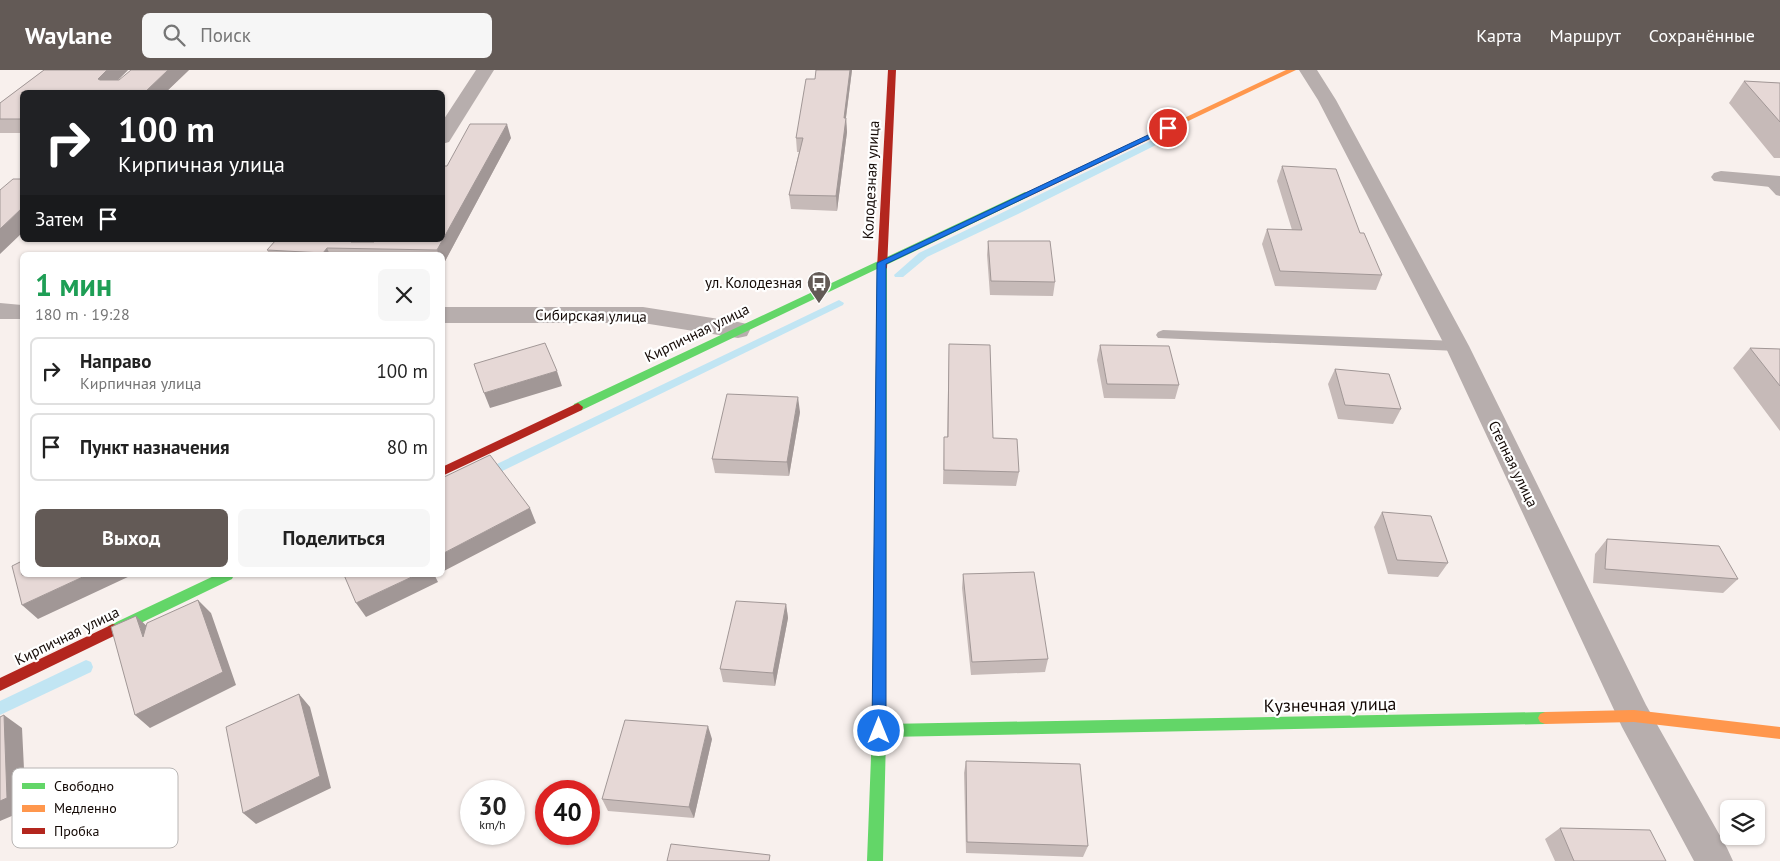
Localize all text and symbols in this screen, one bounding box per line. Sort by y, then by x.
search box [142,13,492,58]
text: Waylane [25,20,112,51]
icon: search [160,21,188,49]
text: Поиск [200,23,251,47]
text: Карта [1476,24,1522,47]
text: Маршрут [1550,24,1621,47]
text: Сохранённые [1649,24,1755,47]
text: 100 m [118,106,215,152]
pin [1147,107,1189,149]
icon: right [35,110,100,175]
icon: arrive [1154,114,1182,142]
street label: Колодезная улица [858,120,883,240]
text: Кирпичная улица [118,150,285,178]
icon: arrive [94,205,122,233]
text: Затем [35,207,84,231]
text: 1 мин [35,265,112,304]
button: close [378,269,430,321]
bus stop icon: ул. Колодезная [806,270,832,304]
place label: ул. Колодезная [705,273,802,292]
street label: Кирпичная улица [641,299,752,366]
text: 180 m · 19:28 [35,304,130,324]
street label: Сибирская улица [535,305,647,326]
text: Направо [80,349,151,373]
icon: right [37,357,65,385]
text: 100 m [376,359,428,383]
text: Кирпичная улица [80,373,201,393]
street label: Степная улица [1484,417,1543,510]
icon: arrive [37,433,65,461]
text: Пункт назначения [80,435,230,459]
text: 80 m [387,435,428,459]
button: Выход [35,509,228,567]
button: Поделиться [238,509,430,567]
street label: Кирпичная улица [11,602,122,669]
street label: Кузнечная улица [1263,692,1397,717]
position arrow [852,704,904,756]
legend [12,768,178,848]
text: Свободно [54,777,114,795]
speed limit sign: 40 [535,780,600,845]
text: 30 [478,790,507,822]
text: Медленно [54,799,117,817]
map controls [1720,800,1765,845]
button: layers [1720,800,1765,845]
text: km/h [479,817,506,832]
text: Пробка [54,822,99,840]

